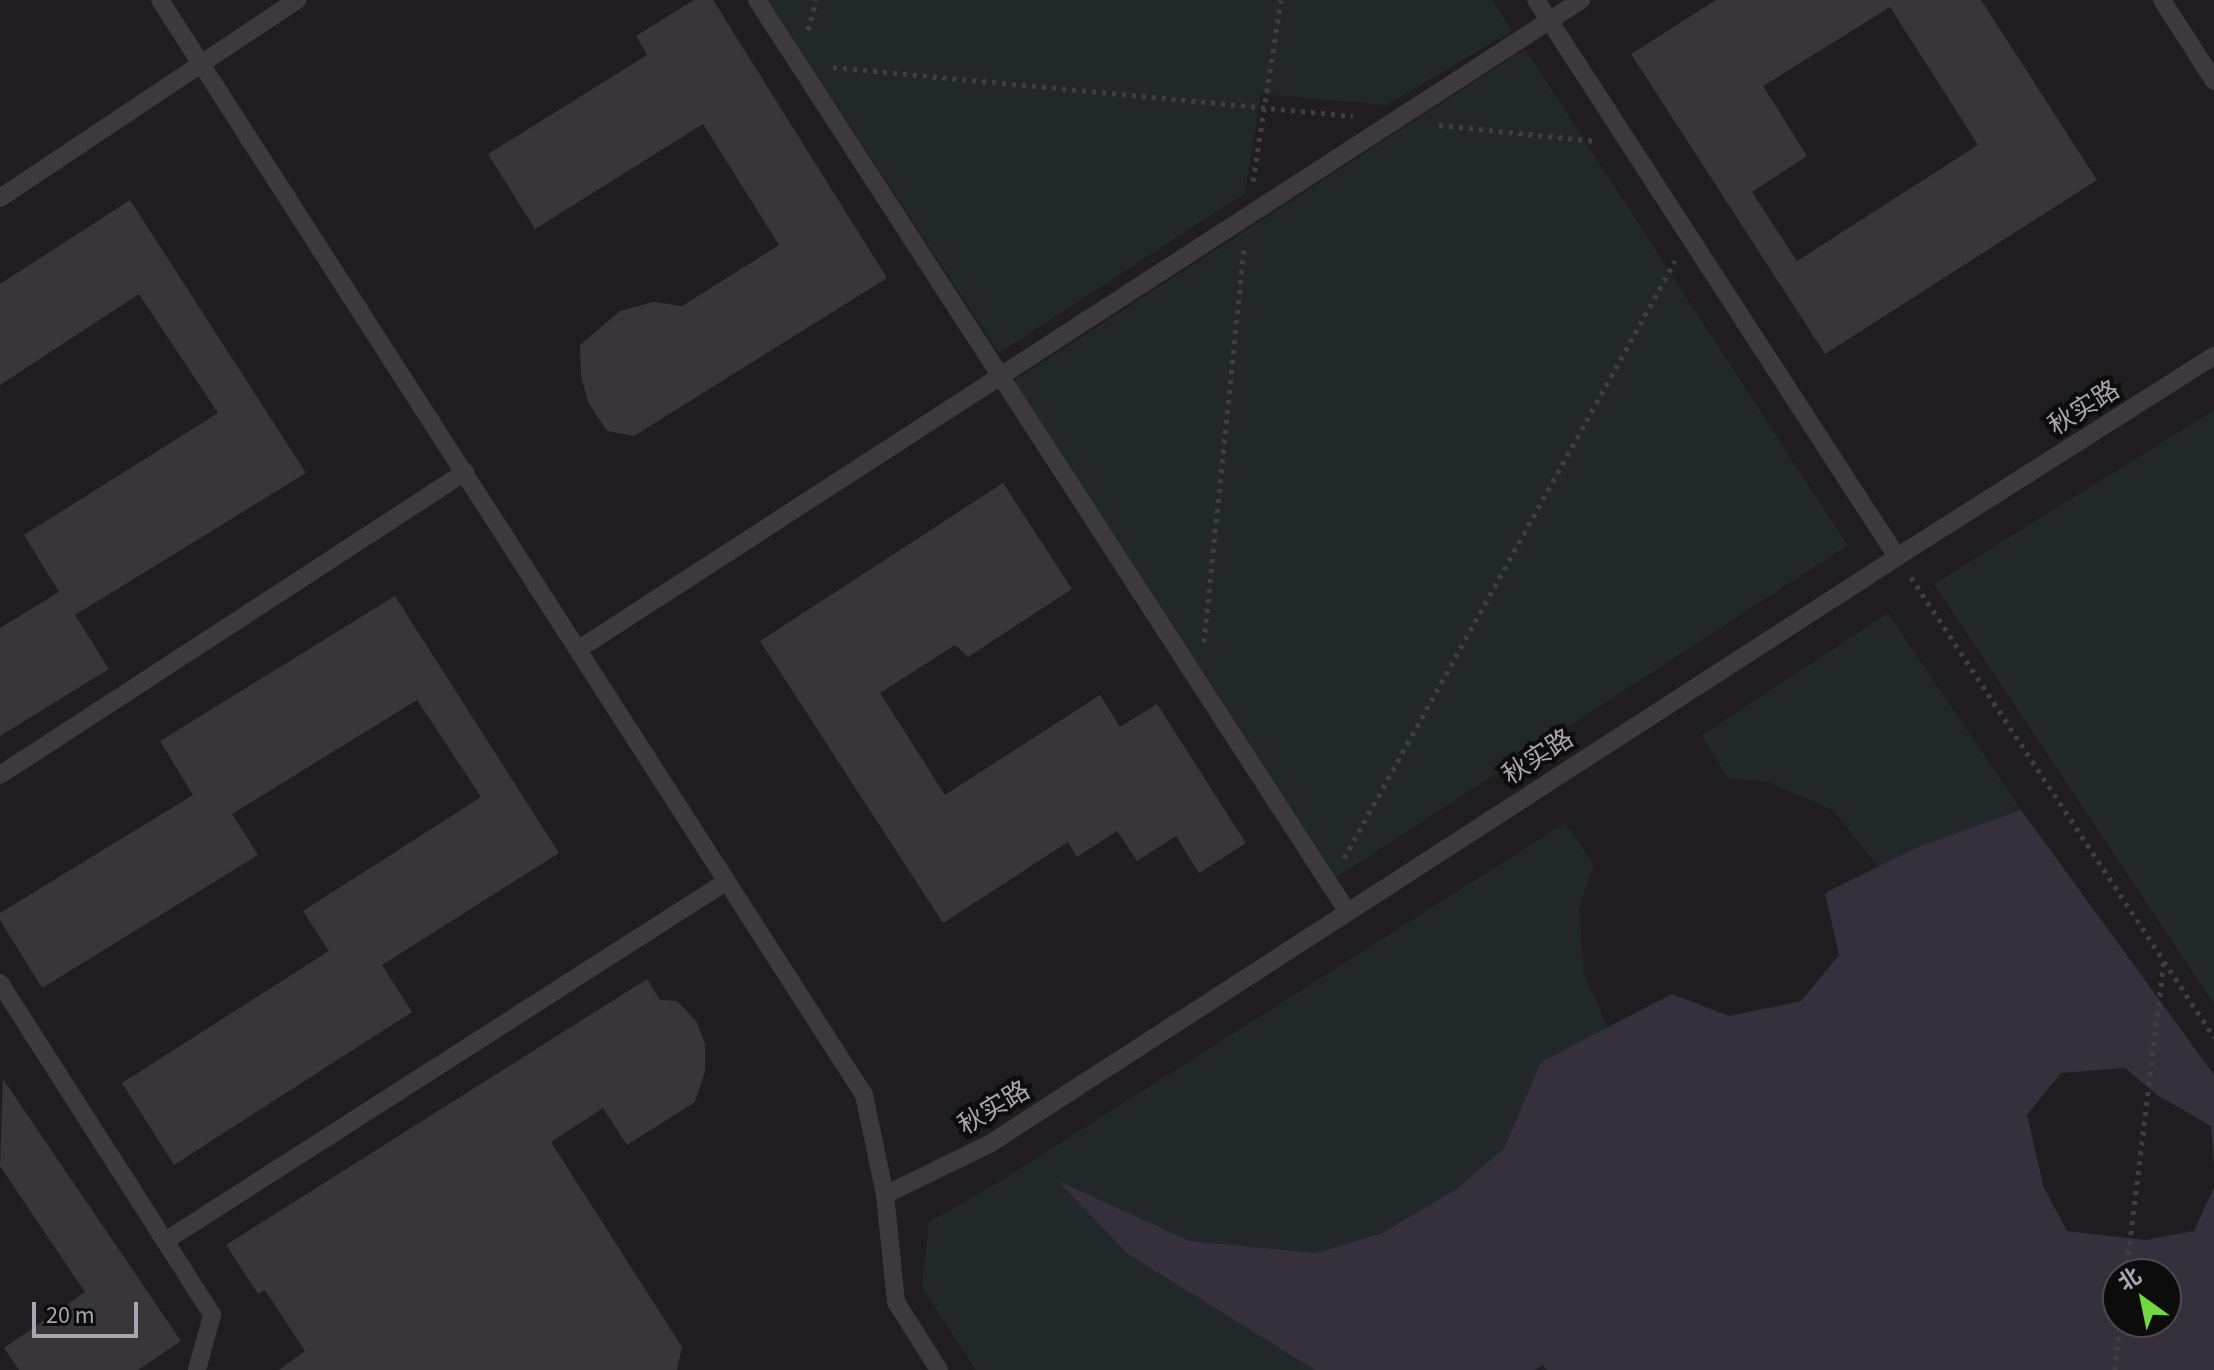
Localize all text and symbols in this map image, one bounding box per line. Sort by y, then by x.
street label: 秋实路 [2043,374,2125,442]
street label: 秋实路 [1497,723,1579,791]
street label: 秋实路 [953,1075,1035,1141]
north arrow [2102,1258,2182,1338]
text: 北 [2112,1260,2148,1299]
scale bar [36,1286,142,1336]
text: 20 m [46,1298,95,1333]

